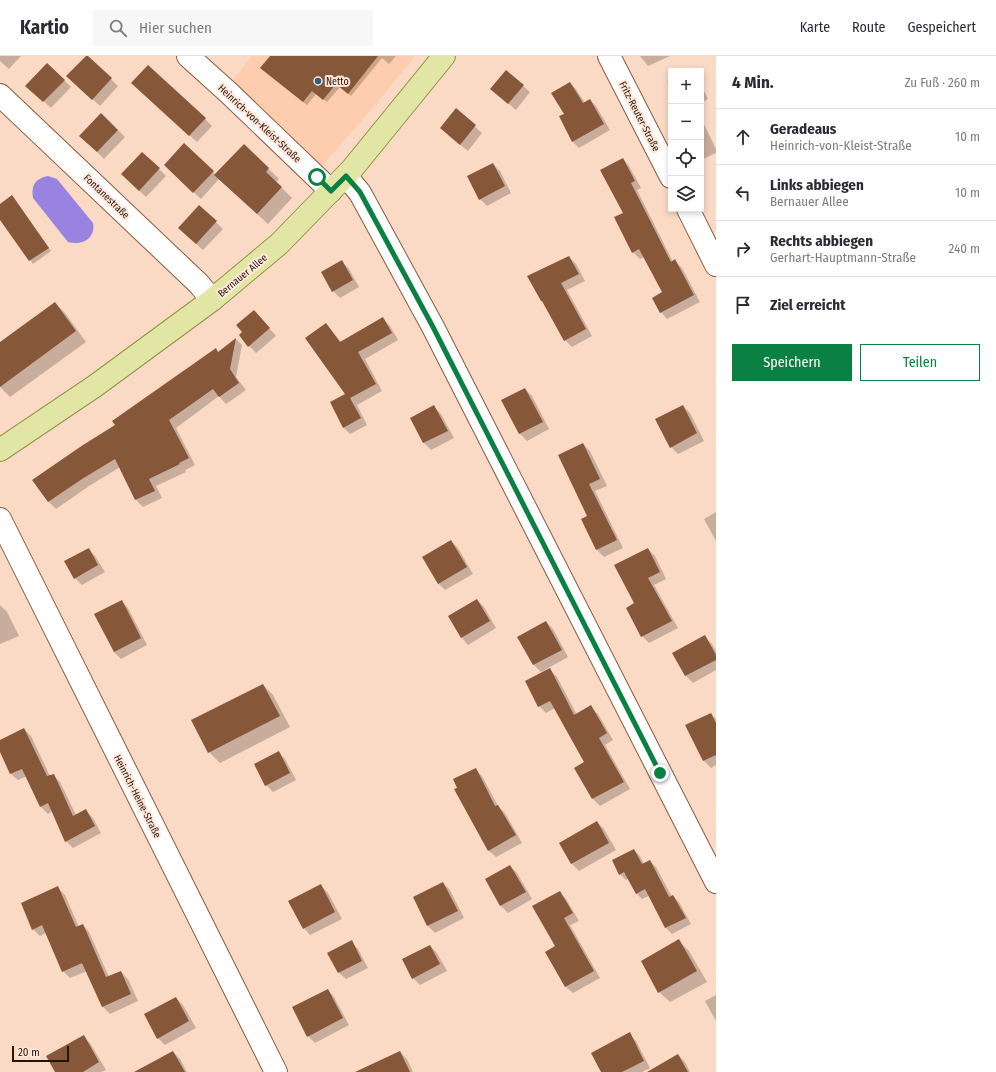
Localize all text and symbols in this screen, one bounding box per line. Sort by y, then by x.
search box [93,10,373,46]
text: Kartio [20,16,69,39]
icon: search [107,17,129,39]
text: Hier suchen [139,19,212,37]
text: Karte [800,19,830,36]
text: Route [852,19,885,36]
text: Gespeichert [907,19,976,36]
map controls [668,68,704,212]
button: + [668,68,704,104]
text: 4 Min. [732,72,774,93]
text: Zu Fuß · 260 m [904,75,980,90]
marker: Netto [313,76,323,86]
place label: Netto [326,76,349,88]
street label: Fritz-Reuter-Straße [616,79,662,154]
street label: Heinrich-von-Kleist-Straße [215,82,303,165]
button: − [668,104,704,140]
text: Geradeaus [770,120,836,138]
icon: ahead [732,126,754,148]
text: 10 m [955,129,980,144]
text: Heinrich-von-Kleist-Straße [770,138,912,153]
button: locate [668,140,704,176]
route start [308,168,326,186]
street label: Fontanestraße [81,172,132,221]
button: layers [668,176,704,212]
text: Links abbiegen [770,176,864,194]
icon: left [732,182,754,204]
text: 10 m [955,185,980,200]
text: Bernauer Allee [770,194,849,209]
text: Rechts abbiegen [770,232,873,250]
icon: right [732,238,754,260]
text: 240 m [948,241,980,256]
text: Gerhart-Hauptmann-Straße [770,250,916,265]
street label: Bernauer Allee [216,252,270,300]
icon: arrive [732,294,754,316]
text: Ziel erreicht [770,296,845,314]
button: Speichern [732,344,852,381]
button: Teilen [860,344,980,381]
street label: Heinrich-Heine-Straße [111,753,163,840]
route end [651,764,669,782]
scale bar [12,1044,69,1063]
text: 20 m [18,1046,40,1059]

